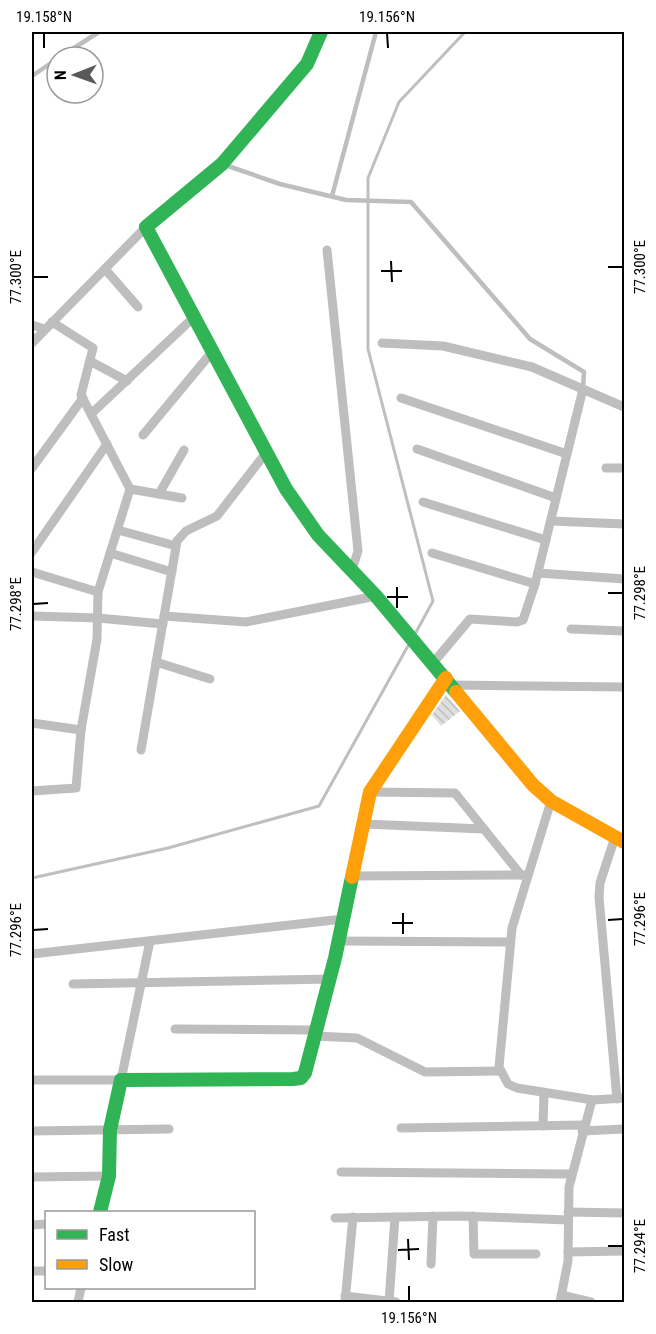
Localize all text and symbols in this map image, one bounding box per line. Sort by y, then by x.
text: 19.158°N [16,8,72,26]
text: 19.156°N [359,8,415,26]
north arrow [45,45,105,105]
text: N [51,70,70,80]
text: 77.300°E [631,240,649,294]
text: 77.300°E [7,250,25,304]
text: 77.298°E [631,566,649,620]
text: 77.298°E [7,577,25,631]
text: 77.296°E [631,892,649,946]
text: 77.296°E [7,903,25,957]
legend [45,1211,255,1289]
text: 77.294°E [631,1219,649,1273]
text: Fast [99,1224,130,1245]
text: Slow [99,1254,134,1275]
text: 19.156°N [381,1309,437,1327]

